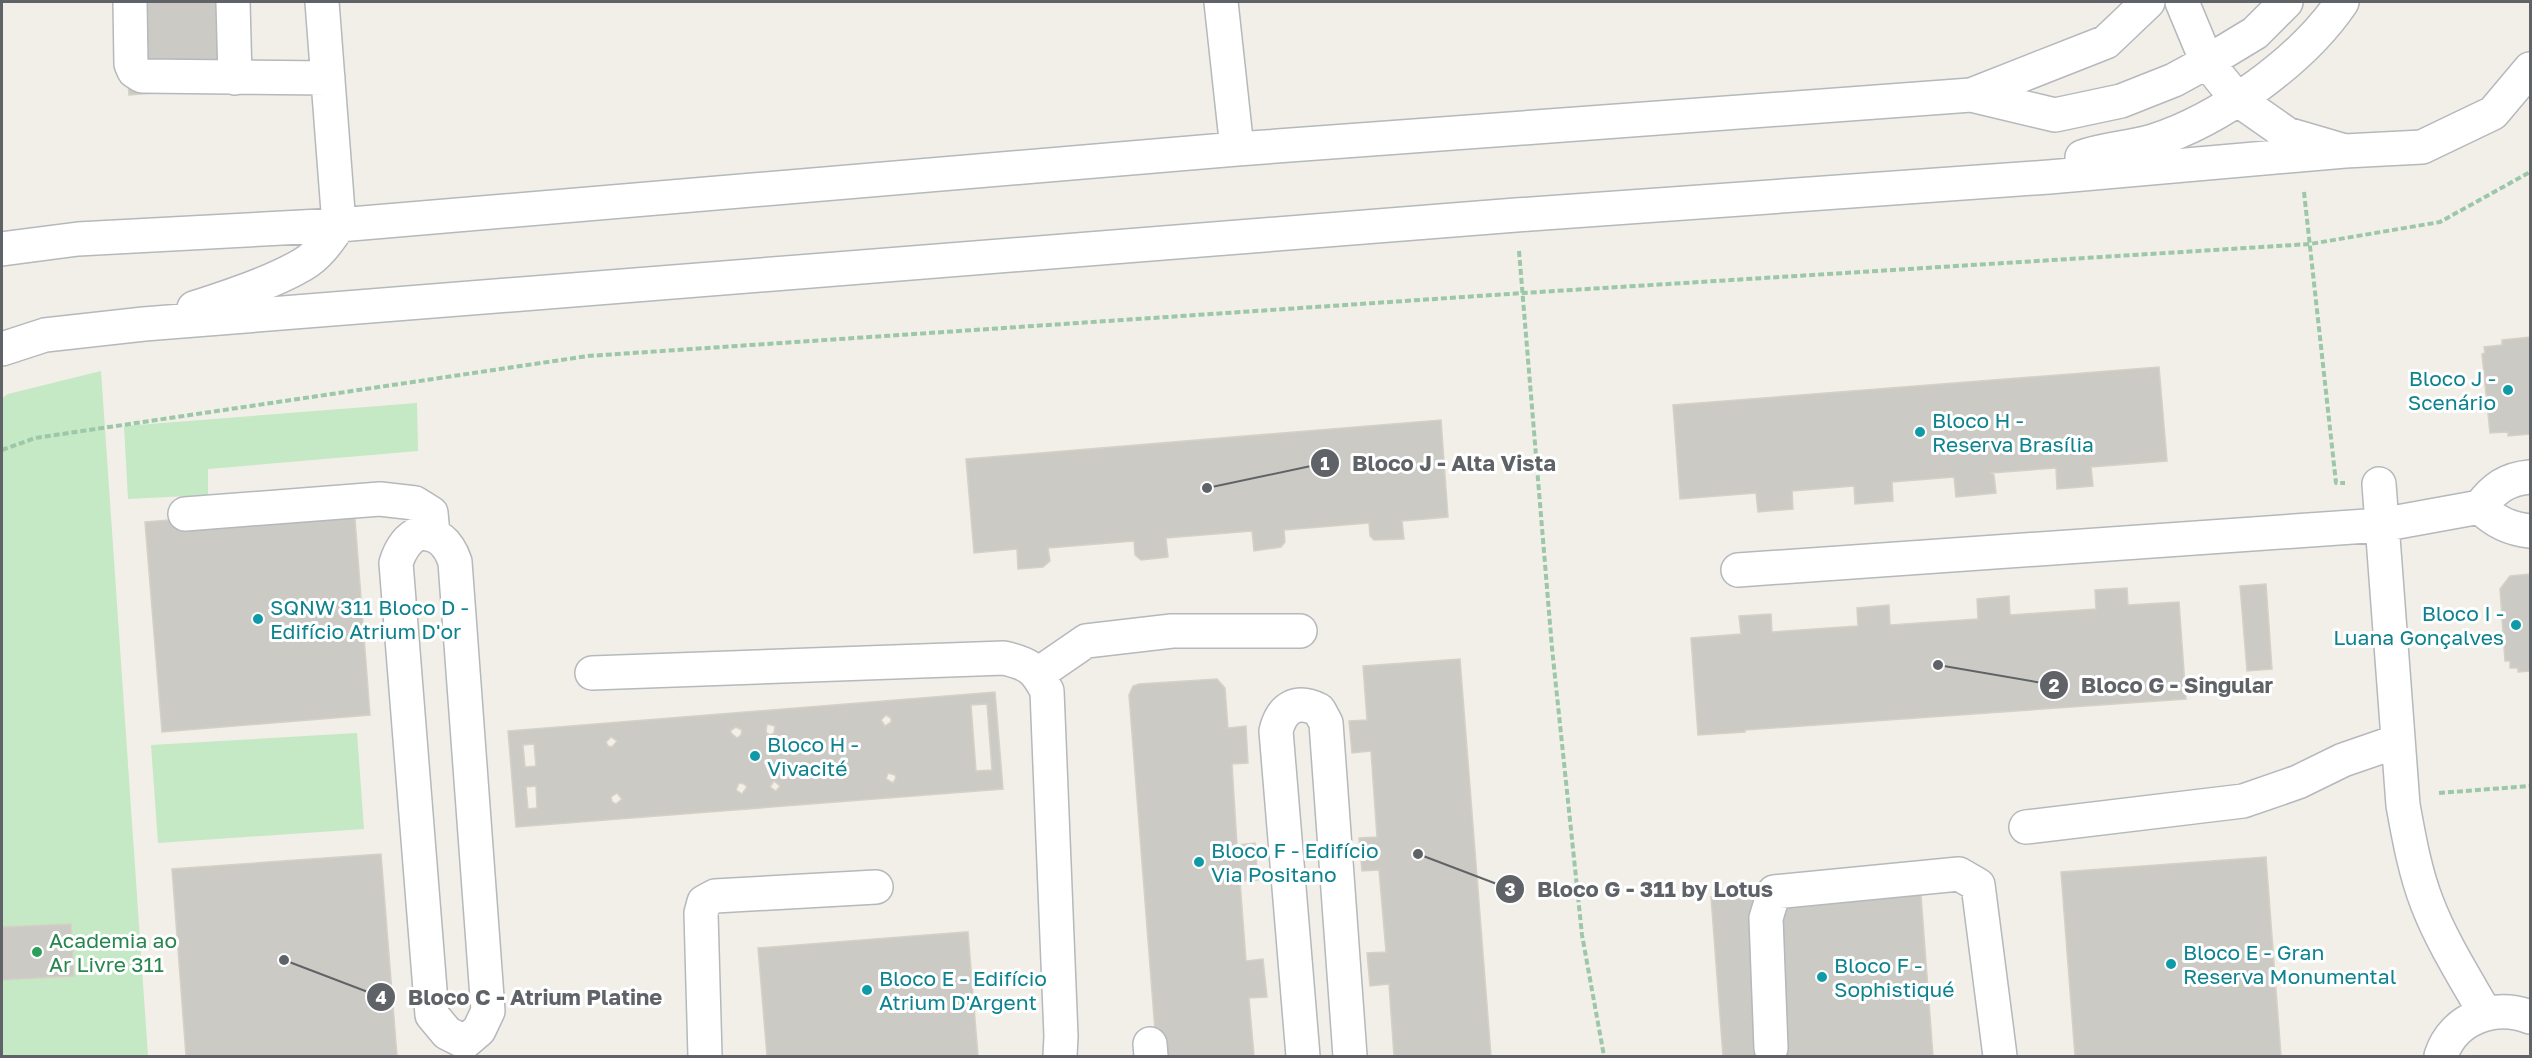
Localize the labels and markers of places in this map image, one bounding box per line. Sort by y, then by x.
place label: Bloco J - Scenário [2408,365,2496,415]
marker: Bloco J - Scenário [2501,383,2515,397]
place label: Bloco H - Reserva Brasília [1932,407,2094,457]
marker: Bloco H - Reserva Brasília [1913,425,1927,439]
callout: Bloco J - Alta Vista [1310,443,1568,483]
place label: SQNW 311 Bloco D - Edifício Atrium D'or [270,594,469,644]
place label: Bloco I - Luana Gonçalves [2333,600,2504,650]
marker: SQNW 311 Bloco D - Edifício Atrium D'or [251,612,265,626]
marker: Bloco I - Luana Gonçalves [2509,618,2523,632]
callout: Bloco G - Singular [2039,665,2285,705]
place label: Bloco H - Vivacité [767,731,859,781]
marker: Bloco H - Vivacité [748,749,762,763]
place label: Bloco F - Edifício Via Positano [1211,837,1379,887]
marker: Bloco F - Edifício Via Positano [1192,855,1206,869]
callout: Bloco G - 311 by Lotus [1495,869,1785,909]
place label: Academia ao Ar Livre 311 [49,927,177,977]
place label: Bloco E - Gran Reserva Monumental [2183,939,2396,989]
marker: Academia ao Ar Livre 311 [30,945,44,959]
place label: Bloco F - Sophistiqué [1834,952,1954,1002]
marker: Bloco E - Gran Reserva Monumental [2164,957,2178,971]
place label: Bloco E - Edifício Atrium D'Argent [879,965,1047,1015]
marker: Bloco F - Sophistiqué [1815,970,1829,984]
callout: Bloco C - Atrium Platine [366,977,674,1017]
marker: Bloco E - Edifício Atrium D'Argent [860,983,874,997]

